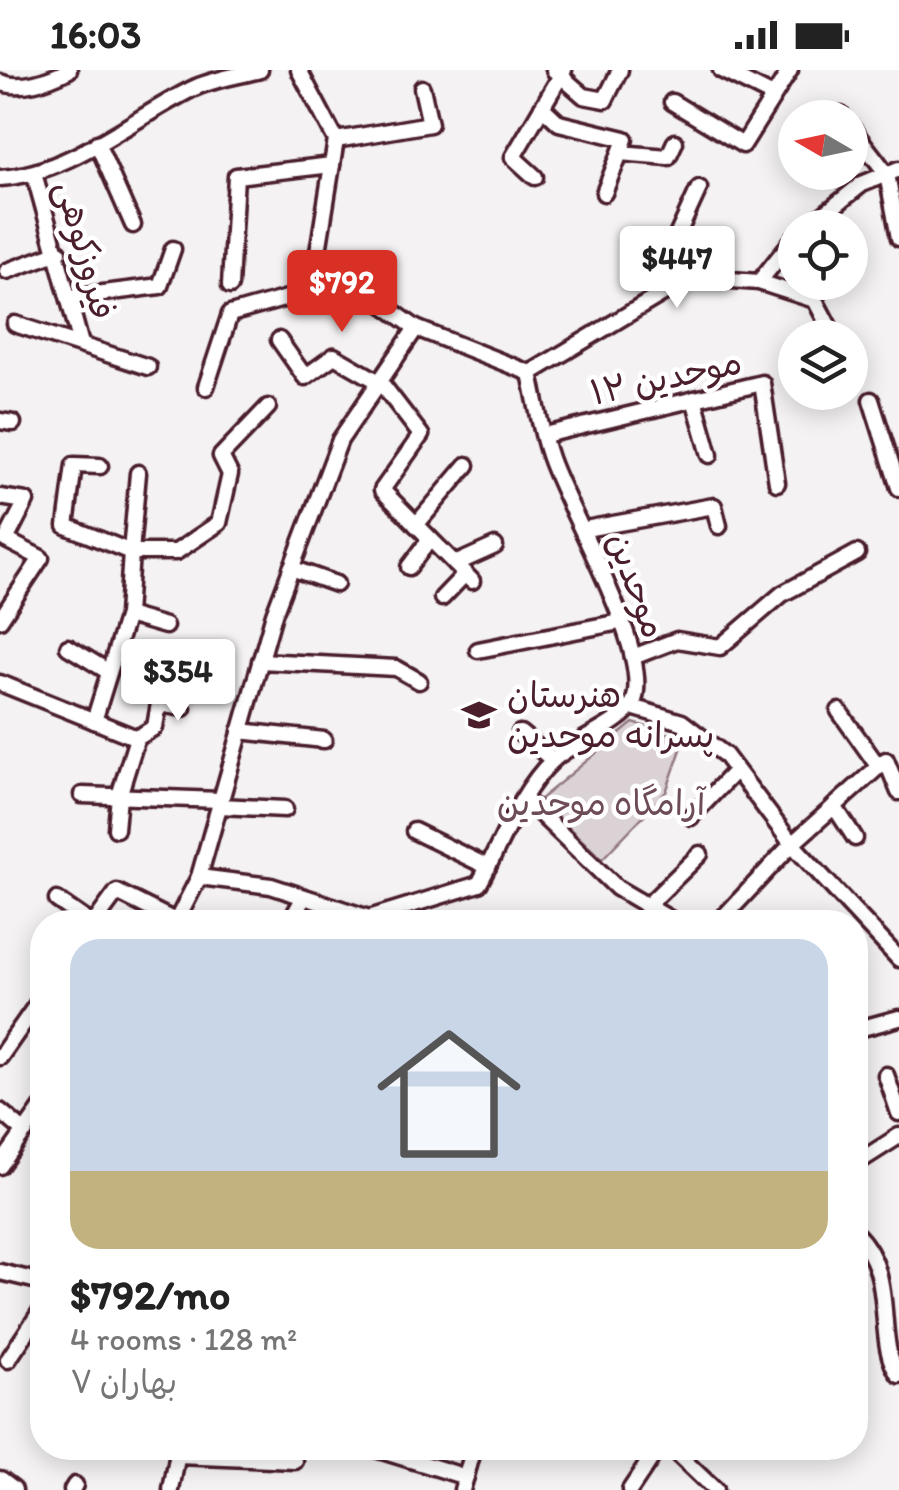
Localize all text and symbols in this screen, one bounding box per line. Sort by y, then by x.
text: 16:03 [50,12,141,58]
north arrow [778,100,868,190]
map controls [778,100,868,410]
street label: فیروزکوهی [45,176,125,324]
button: locate [778,210,868,300]
pin: $447 [618,226,736,311]
text: $447 [642,239,712,277]
pin: $792 [283,250,401,335]
text: $792 [309,263,375,301]
button: layers [778,320,868,410]
street label: موحدین ۱۲ [586,340,746,414]
street label: موحدین [599,526,675,644]
pin: $354 [119,639,237,724]
text: $354 [143,652,213,690]
place label: هنرستان پسرانه موحدین [507,674,715,757]
school or university icon: هنرستان پسرانه موحدین [460,696,498,734]
park label: آرامگاه موحدین [497,782,707,824]
icon: home [359,1004,539,1184]
text: $792/mo [70,1269,230,1320]
text: 4 rooms · 128 m² [70,1320,297,1358]
text: بهاران ۷ [70,1363,177,1401]

